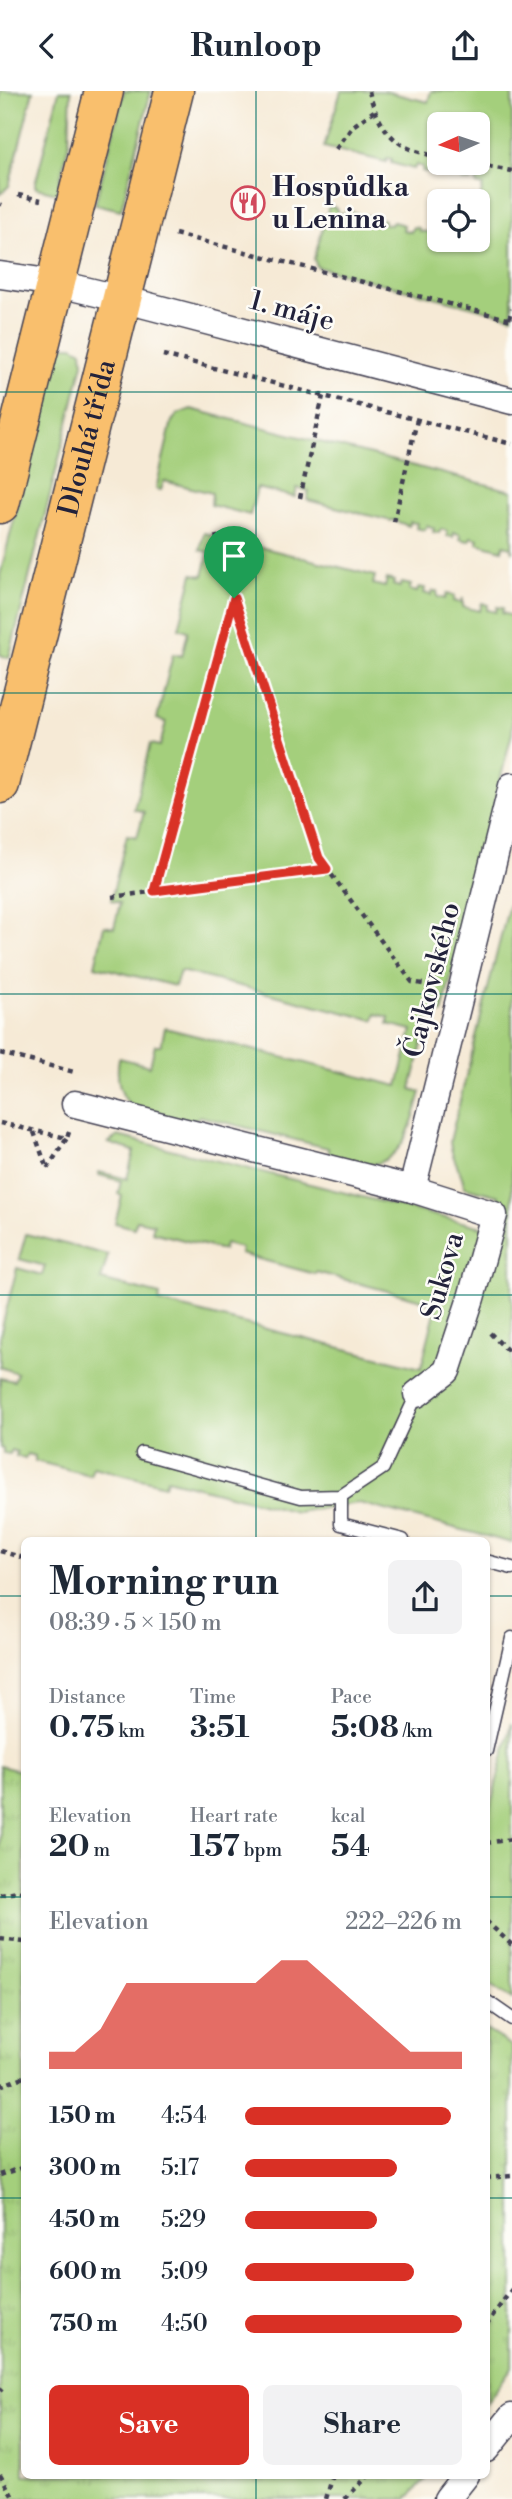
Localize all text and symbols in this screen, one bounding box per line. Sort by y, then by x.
text: Runloop [190,26,322,66]
icon: back [28,27,66,65]
icon: share [446,27,484,65]
north arrow [427,112,490,175]
map controls [427,112,490,252]
place label: Hospůdka u Lenina [272,170,410,237]
restaurant icon: Hospůdka u Lenina [229,184,267,222]
button: locate [427,189,490,252]
street label: 1. máje [246,283,338,339]
street label: Dlouhá třída [50,355,124,520]
pin [204,526,264,598]
icon: arrive [215,537,253,575]
street label: Čajkovského [394,898,468,1061]
street label: Sukova [414,1227,472,1324]
text: Morning run [49,1559,279,1606]
button: share [388,1560,462,1634]
text: 08:39 · 5 × 150 m [49,1609,222,1637]
text: Distance [49,1685,126,1709]
text: Time [190,1685,236,1709]
text: Pace [331,1685,372,1709]
text: 0.75 [49,1709,115,1747]
text: 3:51 [190,1709,249,1747]
text: 5:08 [331,1709,399,1747]
text: km [115,1719,145,1743]
text: /km [399,1719,433,1743]
text: Elevation [49,1804,131,1828]
text: Heart rate [190,1804,278,1828]
text: kcal [331,1804,365,1828]
text: 20 [49,1828,90,1866]
text: 157 [190,1828,240,1866]
text: 54 [331,1828,370,1866]
text: m [90,1838,110,1862]
text: bpm [240,1838,282,1862]
text: Elevation [49,1908,149,1936]
text: 222–226 m [345,1908,462,1936]
text: 150 m [49,2102,116,2130]
text: 4:54 [161,2102,207,2130]
text: 300 m [49,2154,121,2182]
text: 5:17 [161,2154,199,2182]
text: 450 m [49,2206,120,2234]
text: 5:29 [161,2206,206,2234]
text: 600 m [49,2258,122,2286]
text: 5:09 [161,2258,208,2286]
text: 750 m [49,2310,118,2338]
text: 4:50 [161,2310,208,2338]
button: Save [49,2385,249,2465]
button: Share [263,2385,462,2465]

